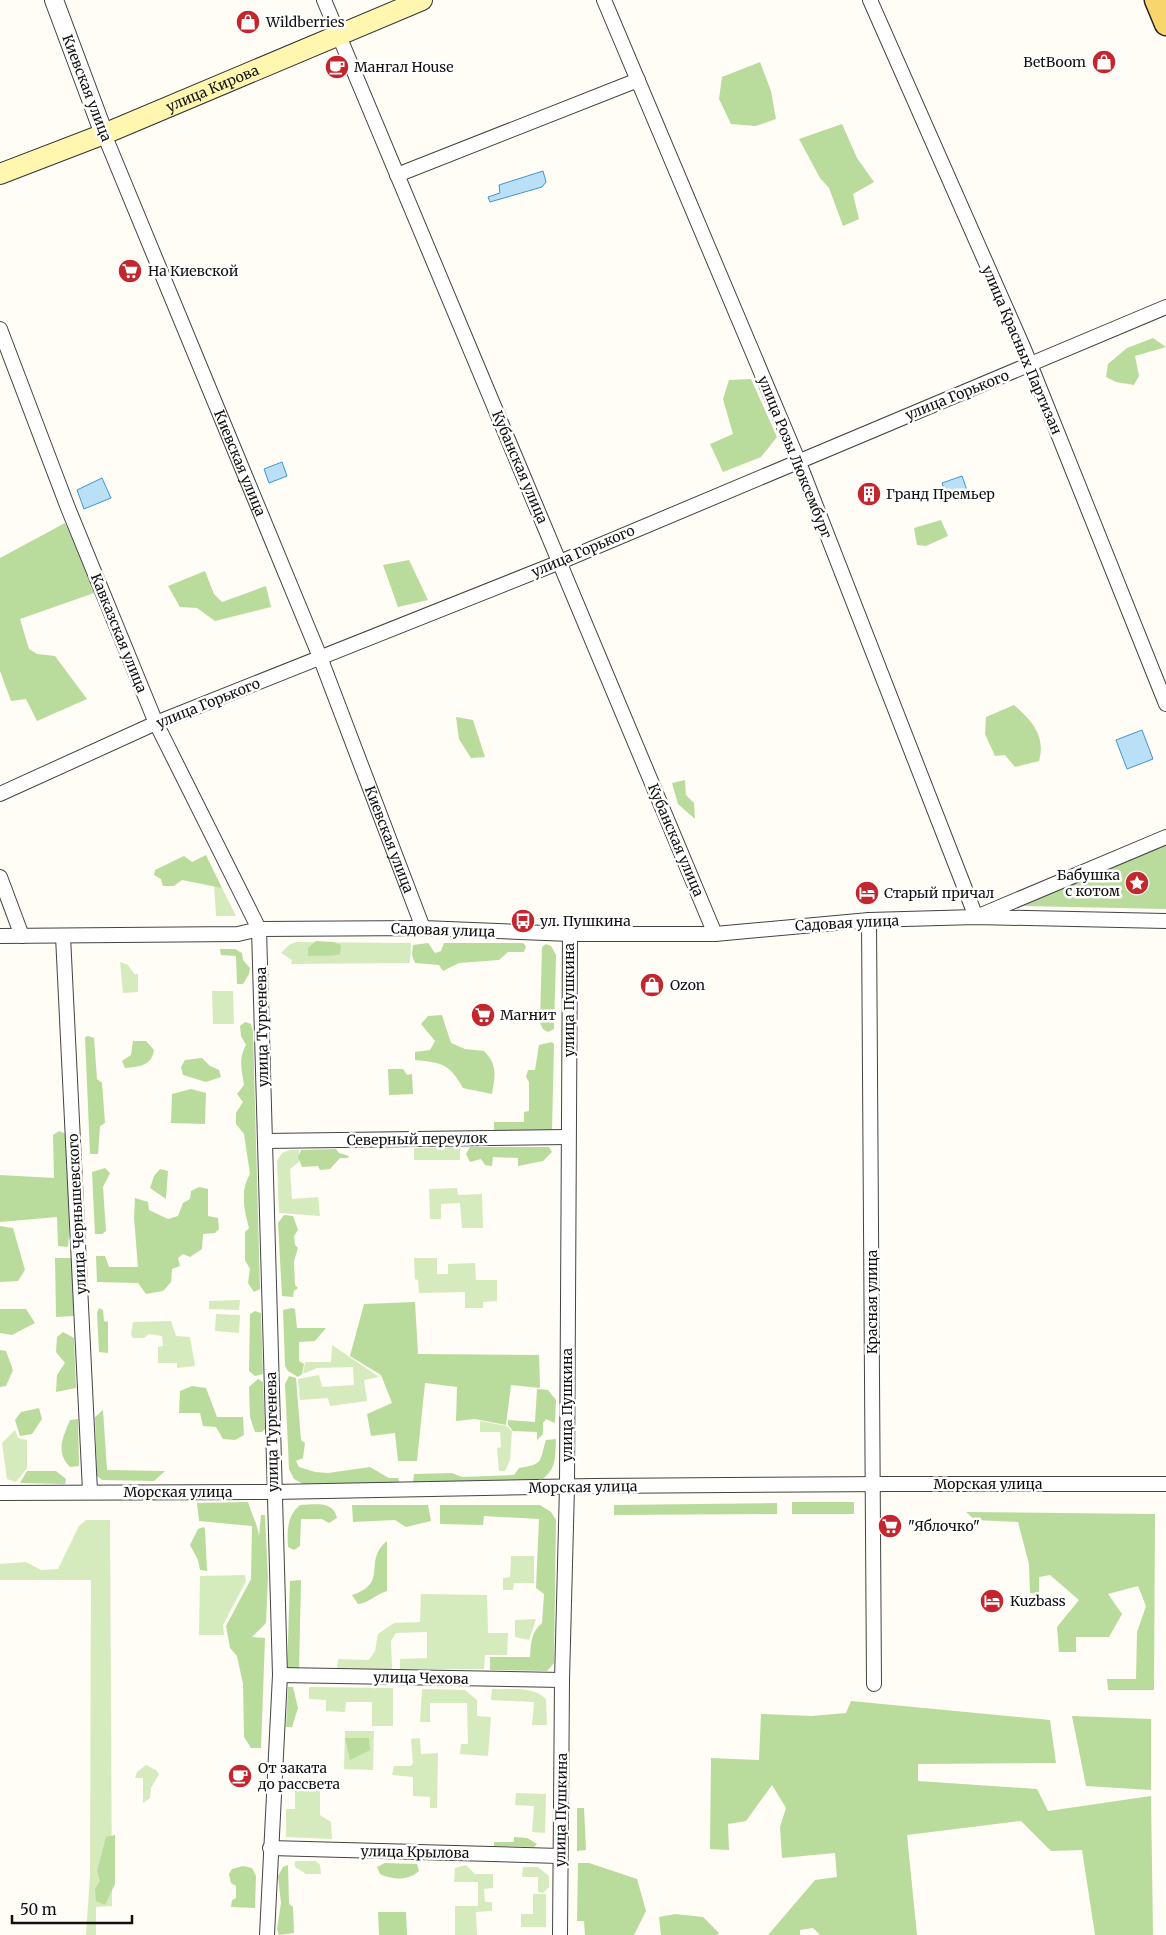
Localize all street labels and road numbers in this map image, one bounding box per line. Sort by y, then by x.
street label: Киевская улица [58,32,116,145]
street label: улица Кирова [163,61,262,116]
street label: улица Красных Партизан [978,263,1066,438]
street label: улица Горького [902,366,1012,424]
street label: улица Розы Люксембург [754,373,836,541]
street label: Киевская улица [210,407,270,519]
street label: Кубанская улица [488,408,552,527]
street label: улица Горького [529,521,637,581]
street label: Кавказская улица [87,571,151,696]
street label: улица Горького [153,674,263,732]
street label: Кубанская улица [644,781,708,900]
street label: Киевская улица [361,783,418,896]
street label: Садовая улица [794,911,900,935]
street label: Садовая улица [391,919,496,941]
street label: улица Пушкина [560,942,578,1057]
street label: улица Тургенева [252,966,272,1087]
street label: Северный переулок [346,1129,488,1149]
street label: улица Чернышевского [64,1133,90,1295]
street label: Красная улица [863,1249,881,1354]
street label: улица Пушкина [558,1347,576,1462]
street label: улица Тургенева [262,1371,282,1492]
street label: Морская улица [933,1475,1043,1493]
street label: Морская улица [528,1477,638,1497]
street label: Морская улица [123,1483,233,1501]
street label: улица Чехова [373,1668,469,1688]
street label: улица Пушкина [551,1752,571,1867]
street label: улица Крылова [360,1842,470,1862]

